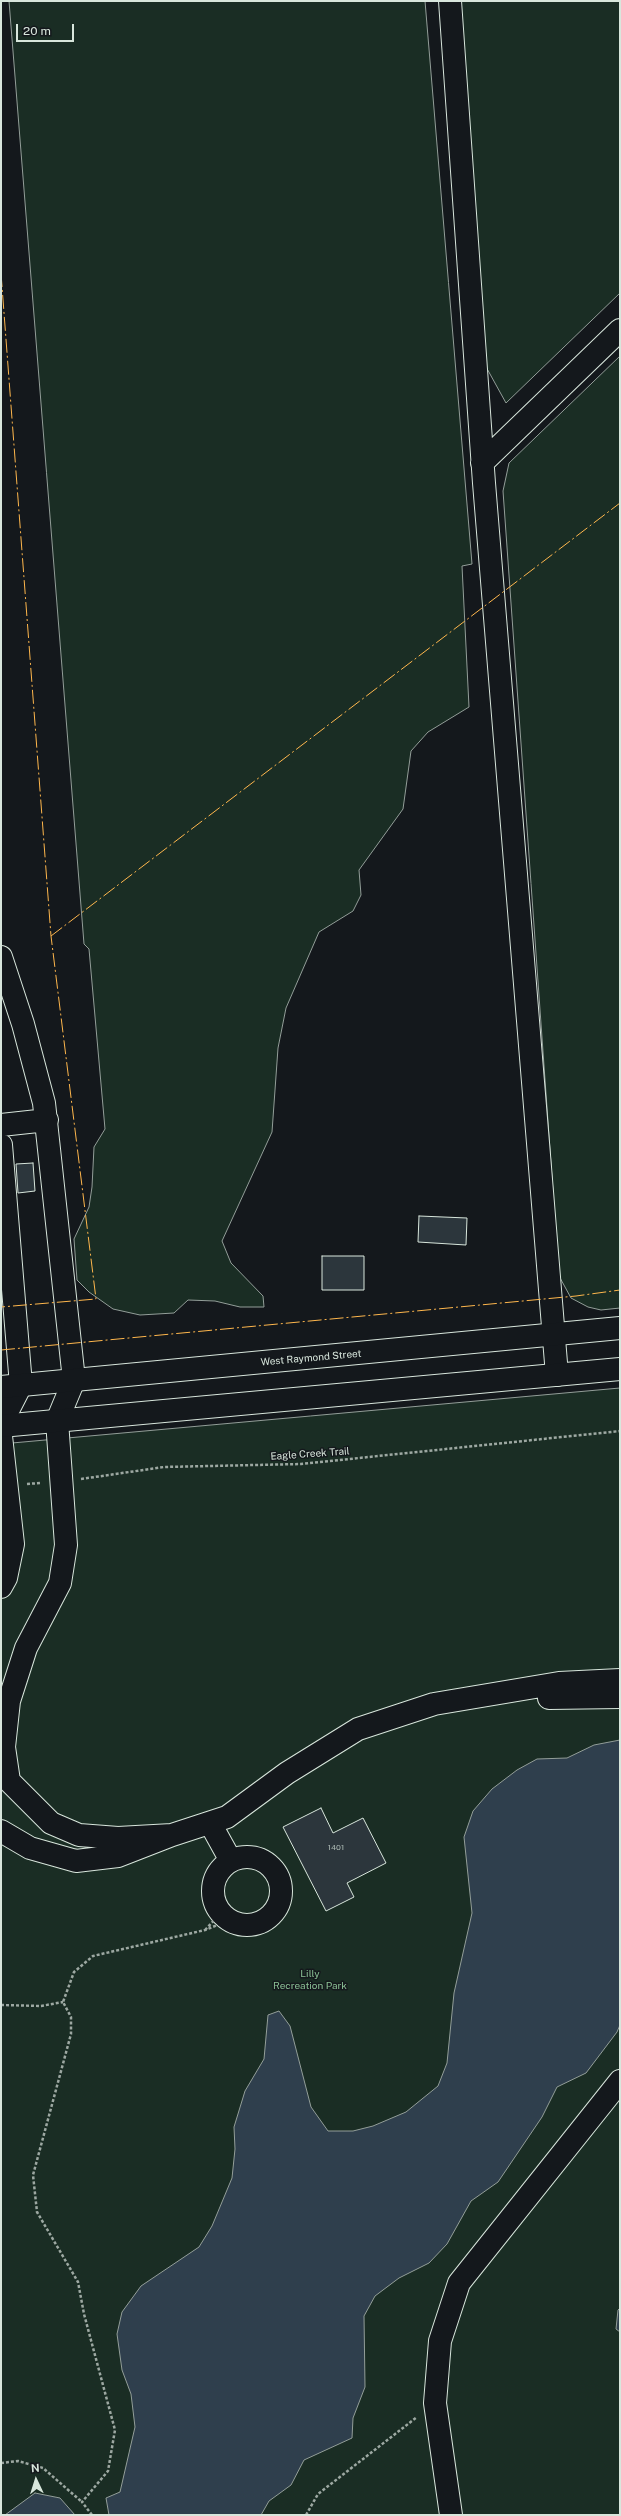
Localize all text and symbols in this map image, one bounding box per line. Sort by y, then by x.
scale bar [18,16,76,42]
text: 20 m [23,24,51,38]
street label: West Raymond Street [260,1348,362,1368]
street label: Eagle Creek Trail [270,1445,350,1463]
house number: 1401 [328,1843,344,1853]
park label: Lilly Recreation Park [273,1968,347,1992]
north arrow [16,2460,56,2500]
text: N [30,2462,40,2474]

